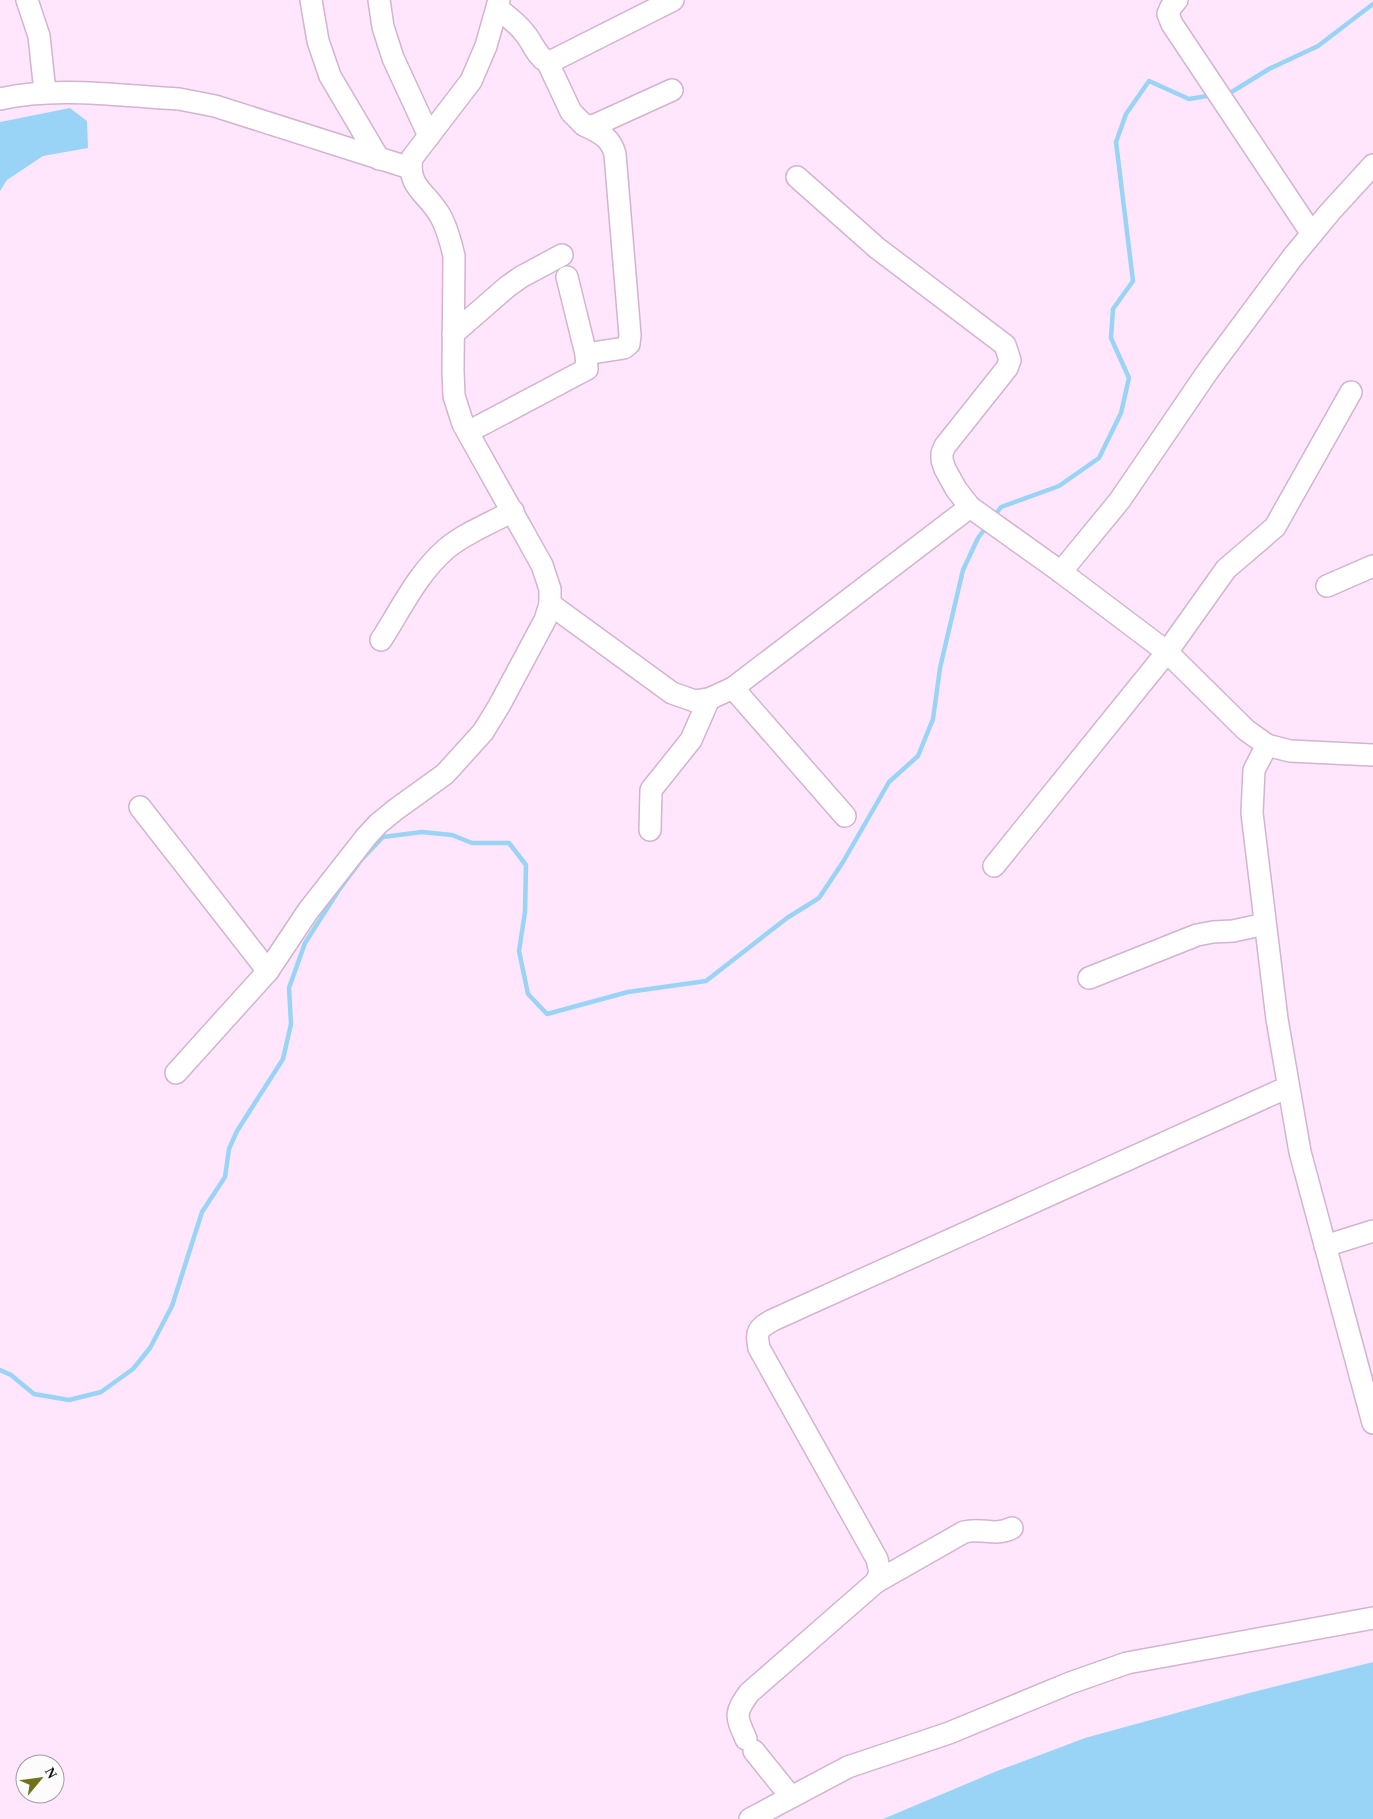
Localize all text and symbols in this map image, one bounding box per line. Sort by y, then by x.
north arrow [15,1754,65,1804]
text: N [42,1765,60,1781]

